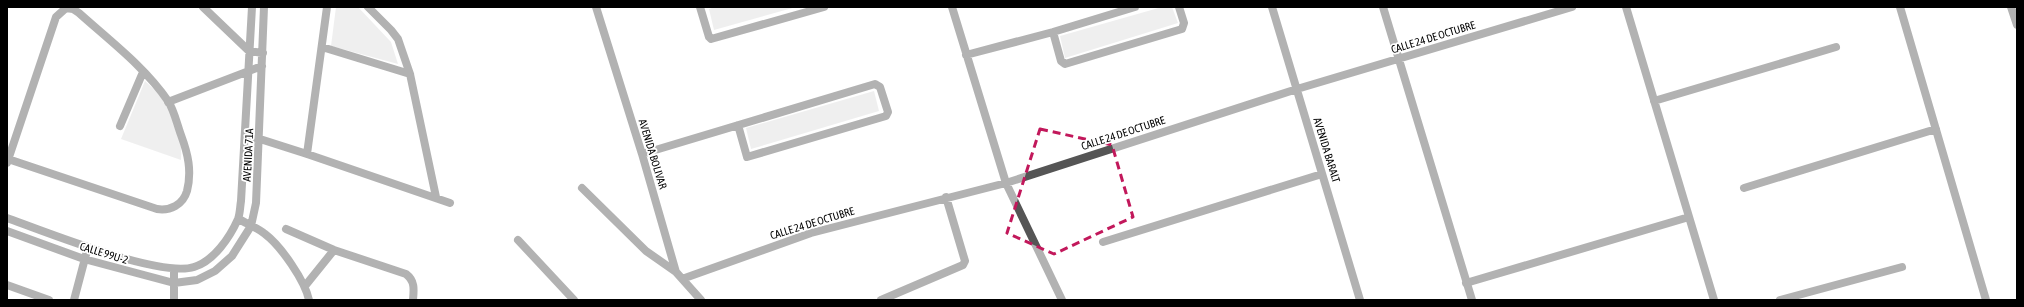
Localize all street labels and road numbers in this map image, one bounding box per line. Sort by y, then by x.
street label: CALLE 24 DE OCTUBRE [1389,18,1477,56]
street label: CALLE 24 DE OCTUBRE [1080,114,1167,152]
street label: AVENIDA BARALT [1311,116,1343,184]
street label: AVENIDA BOLIVAR [637,118,669,191]
street label: AVENIDA 71A [241,127,255,182]
street label: CALLE 24 DE OCTUBRE [768,204,856,242]
street label: CALLE 99U-2 [78,240,130,266]

